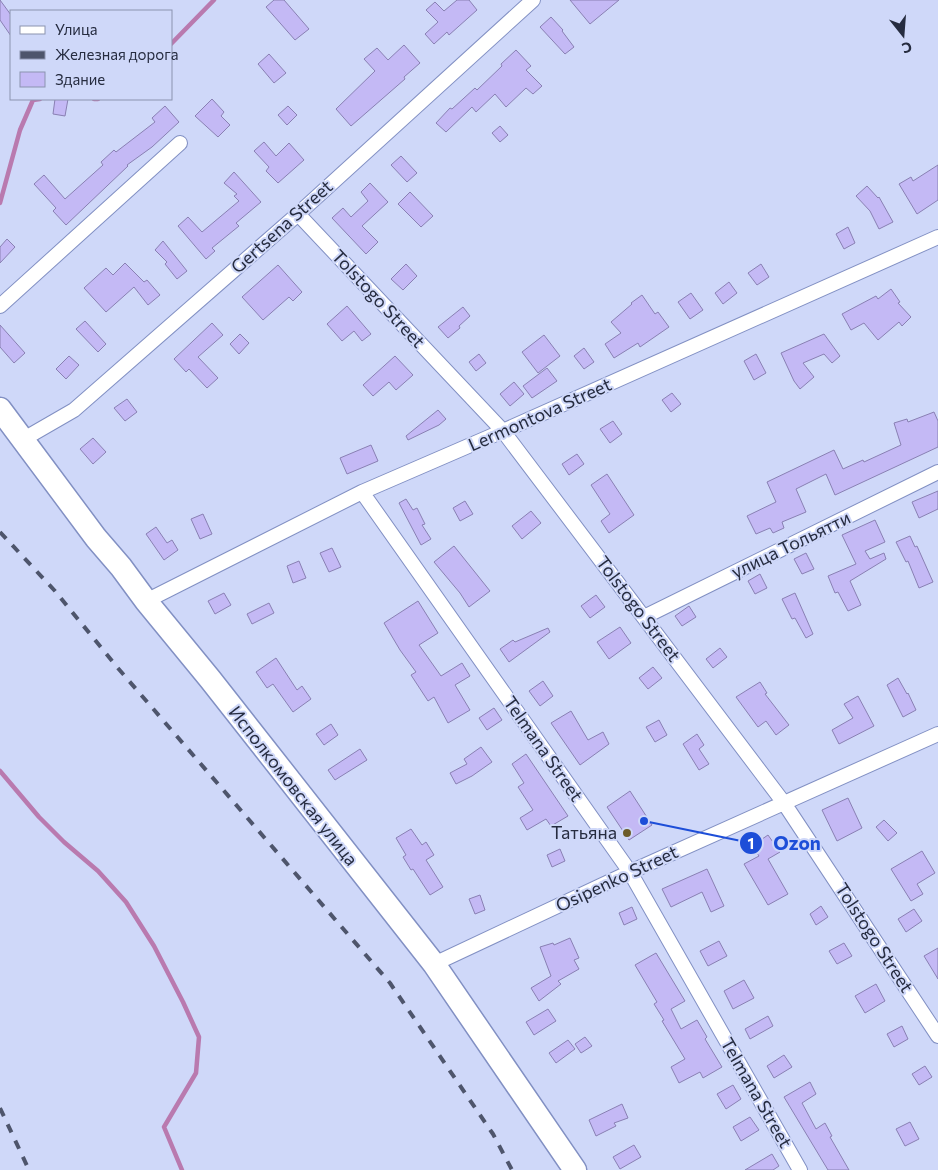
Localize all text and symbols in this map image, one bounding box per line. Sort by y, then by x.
legend [10,10,172,100]
north arrow [878,10,928,60]
text: Улица [55,20,97,38]
text: С [900,38,914,57]
text: Железная дорога [55,45,179,63]
text: Здание [55,70,105,88]
street label: Gertsena Street [226,175,337,278]
street label: Tolstogo Street [328,245,430,352]
street label: Lermontova Street [465,373,615,456]
street label: улица Тольятти [727,506,854,582]
street label: Tolstogo Street [592,551,686,665]
street label: Telmana Street [499,692,588,805]
street label: Исполкомовская улица [225,701,363,870]
place label: Татьяна [551,821,617,843]
callout: Ozon [738,826,831,860]
marker: Татьяна [621,827,633,839]
text: Ozon [773,831,821,854]
text: 1 [748,834,754,852]
street label: Osipenko Street [552,840,681,916]
street label: Tolstogo Street [831,879,918,996]
street label: Telmana Street [716,1034,797,1151]

